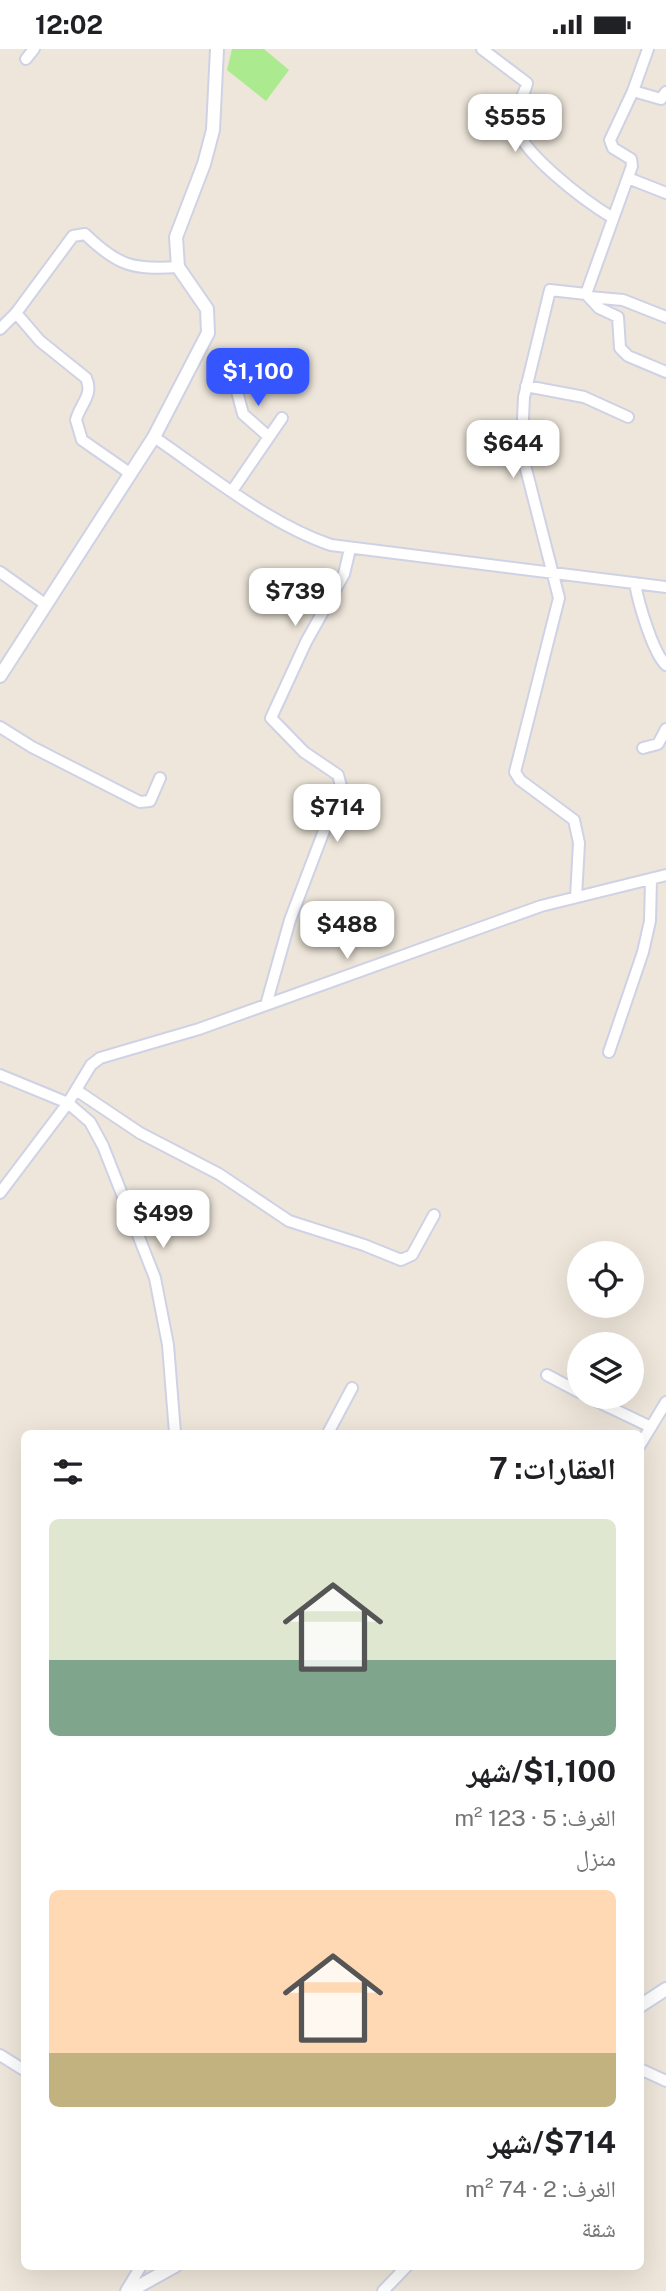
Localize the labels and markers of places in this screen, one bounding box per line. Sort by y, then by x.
pin: $555 [474,95,556,154]
pin: $1,100 [201,349,315,408]
pin: $644 [472,421,554,480]
pin: $739 [254,569,336,628]
pin: $714 [296,785,378,844]
pin: $488 [306,901,388,961]
pin: $499 [122,1191,204,1250]

